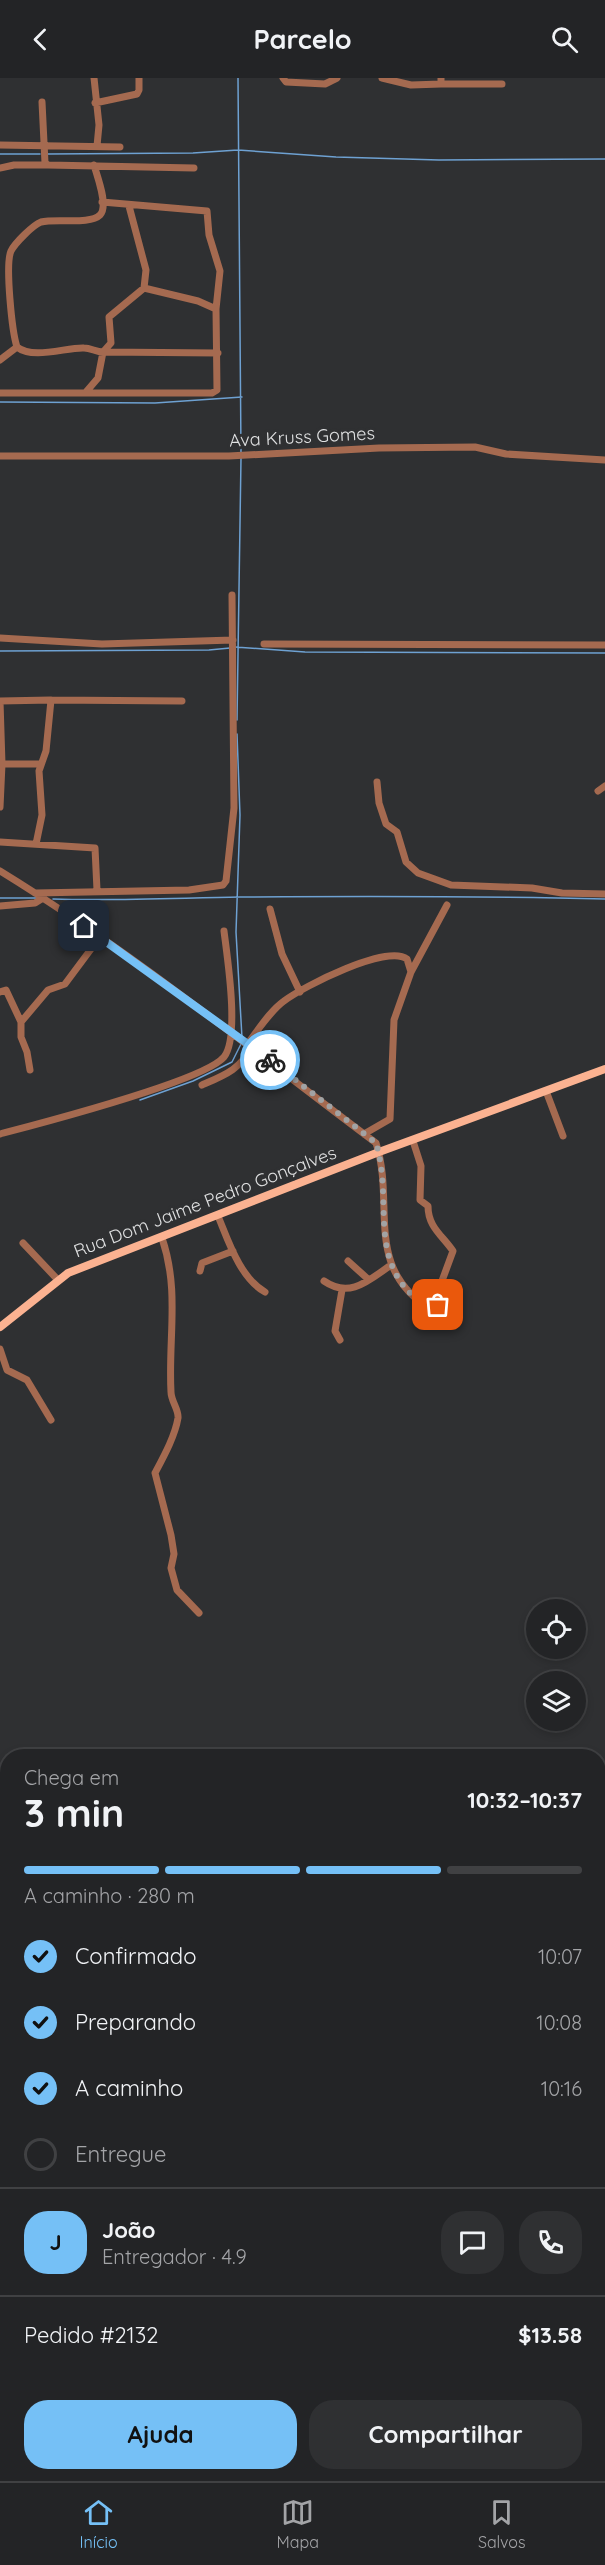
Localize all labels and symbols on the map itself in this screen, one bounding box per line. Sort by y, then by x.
street label: Ava Kruss Gomes [229,421,375,452]
pin [58,900,109,951]
courier [240,1030,300,1090]
street label: Rua Dom Jaime Pedro Gonçalves [70,1141,339,1262]
pin [412,1279,463,1330]

